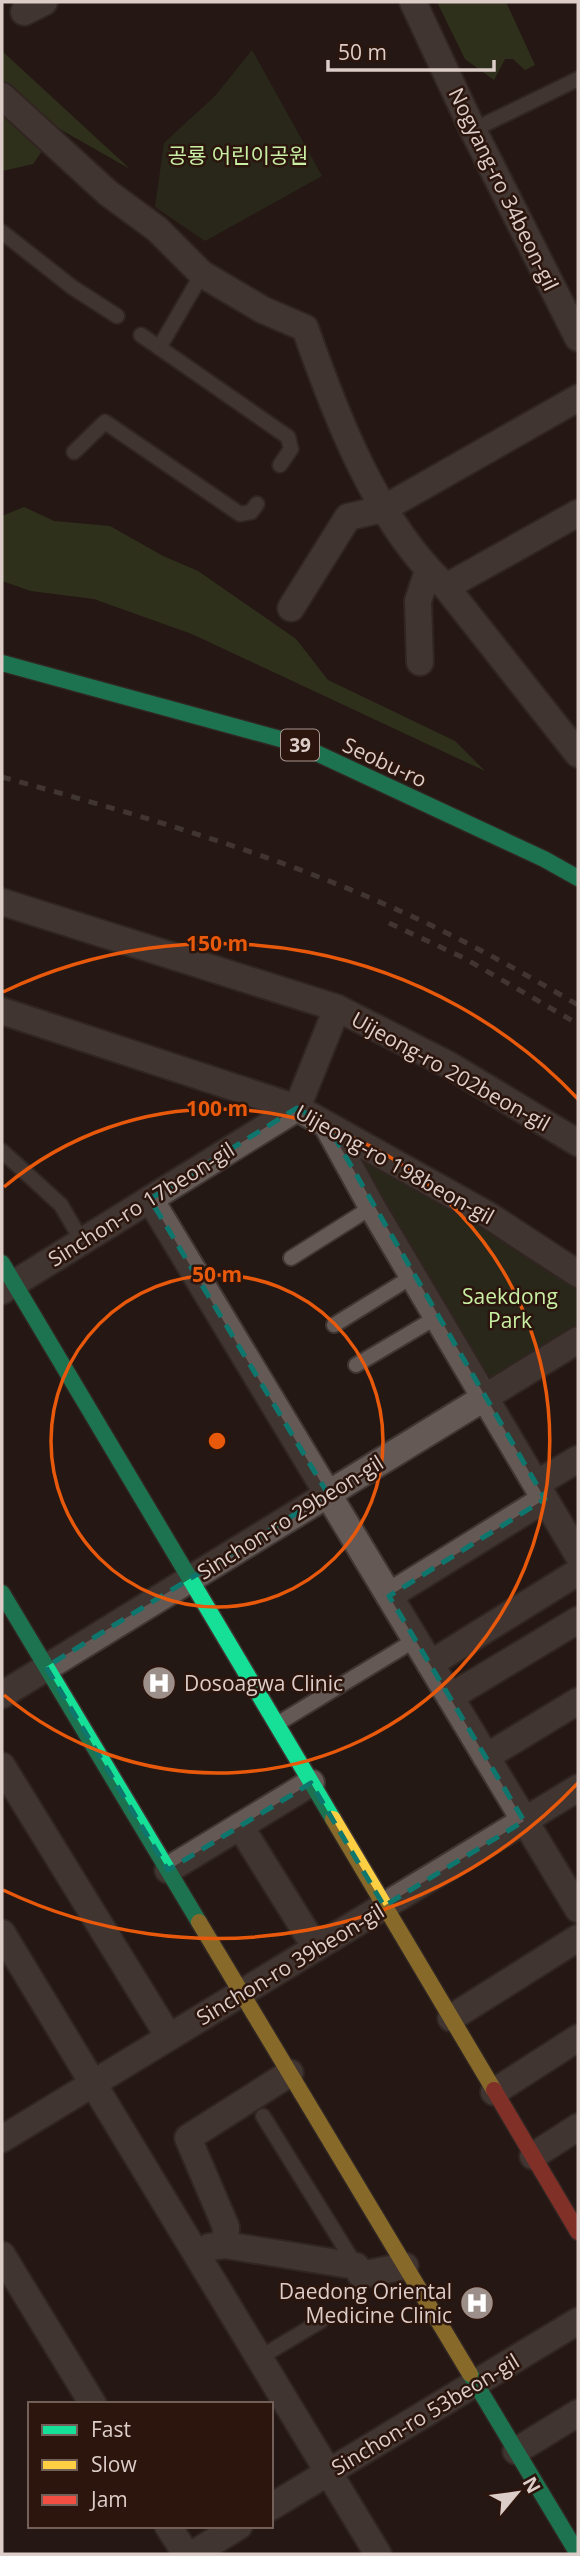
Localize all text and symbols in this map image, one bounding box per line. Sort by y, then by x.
scale bar [328,28,494,72]
text: 50 m [338,38,387,66]
street label: Nogyang-ro 34beon-gil [443,83,565,295]
park label: 공룡 어린이공원 [168,141,308,169]
road number: 39 [281,730,319,760]
street label: Seobu-ro [338,730,432,794]
text: 150 m [186,929,248,957]
street label: Uijeong-ro 202beon-gil [347,1005,555,1137]
text: 100 m [186,1094,248,1122]
street label: Uijeong-ro 198beon-gil [291,1098,499,1230]
street label: Sinchon-ro 17beon-gil [43,1135,239,1273]
text: 50 m [192,1260,242,1288]
park label: Saekdong Park [462,1282,558,1334]
centre of rings [205,1429,229,1453]
street label: Sinchon-ro 29beon-gil [192,1448,388,1586]
hospital icon: Dosoagwa Clinic [140,1664,178,1702]
place label: Dosoagwa Clinic [184,1669,343,1697]
street label: Sinchon-ro 39beon-gil [191,1897,389,2031]
place label: Daedong Oriental Medicine Clinic [279,2277,452,2329]
hospital icon: Daedong Oriental Medicine Clinic [458,2284,496,2322]
street label: Sinchon-ro 53beon-gil [326,2347,524,2481]
legend [28,2402,273,2528]
text: Fast [91,2415,131,2443]
text: Slow [91,2450,137,2478]
north arrow [482,2458,552,2528]
text: N [517,2472,547,2498]
text: Jam [89,2485,128,2513]

